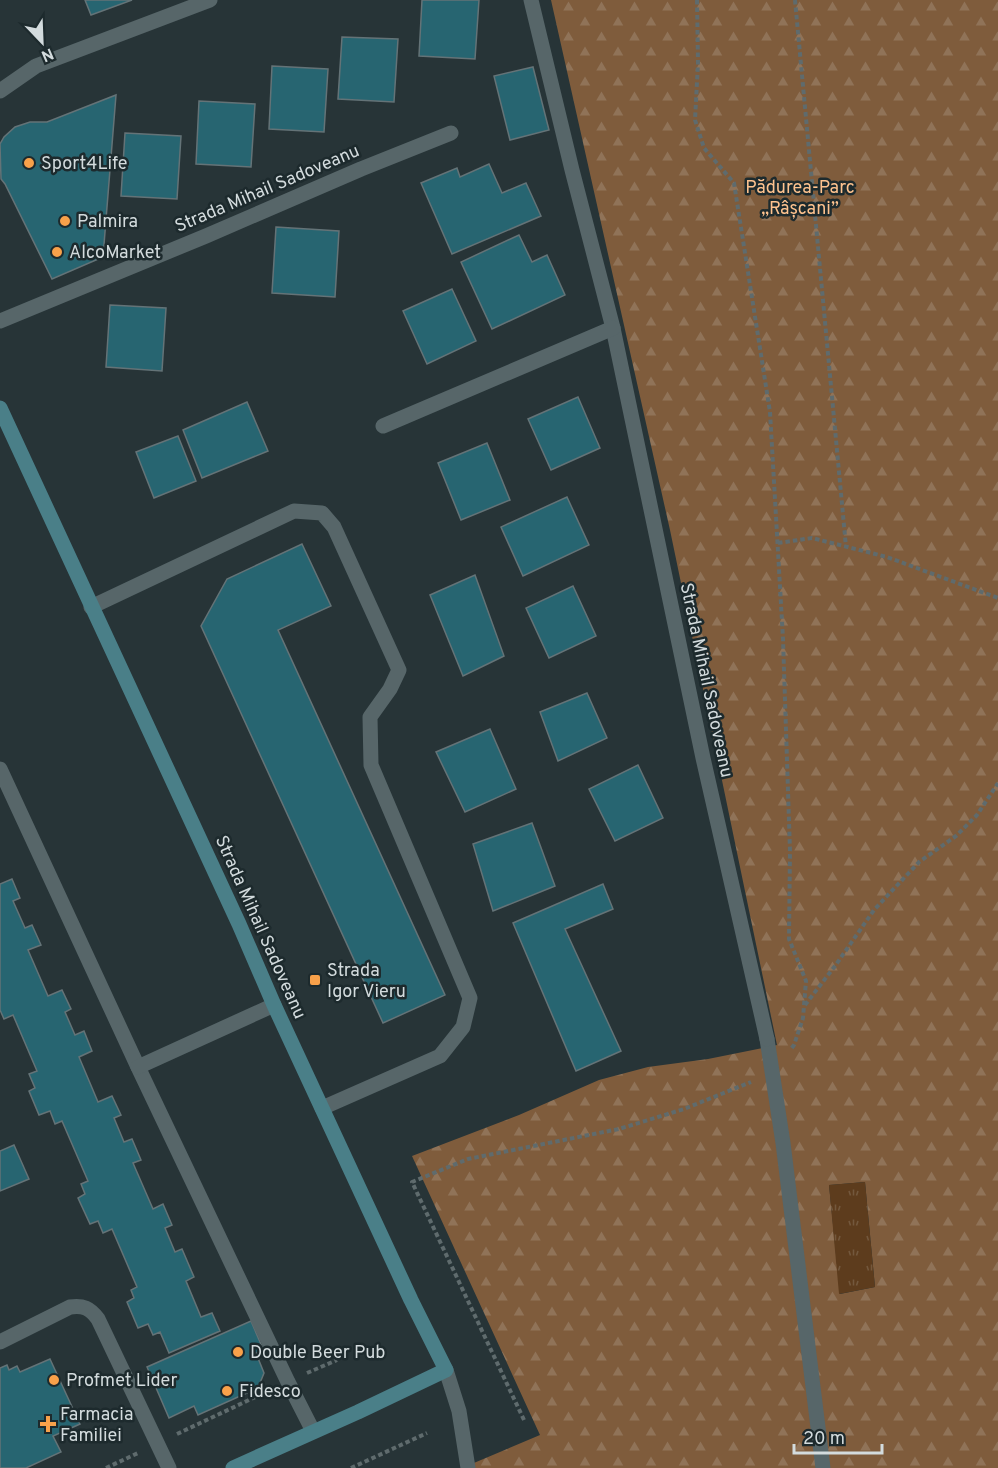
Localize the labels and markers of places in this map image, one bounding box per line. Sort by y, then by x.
place label: Sport4Life [41,153,127,176]
marker: Sport4Life [22,156,36,170]
place label: Palmira [77,211,138,234]
marker: Palmira [58,214,72,228]
place label: AlcoMarket [69,242,161,265]
marker: AlcoMarket [50,245,64,259]
place label: Strada Igor Vieru [327,960,406,1004]
marker: Strada Igor Vieru [308,973,322,987]
place label: Double Beer Pub [250,1342,385,1365]
marker: Double Beer Pub [231,1345,245,1359]
place label: Profmet Lider [66,1370,177,1393]
marker: Profmet Lider [47,1373,61,1387]
place label: Fidesco [239,1381,301,1404]
marker: Fidesco [220,1384,234,1398]
place label: Farmacia Familiei [60,1404,133,1448]
marker: Farmacia Familiei [41,1417,55,1431]

